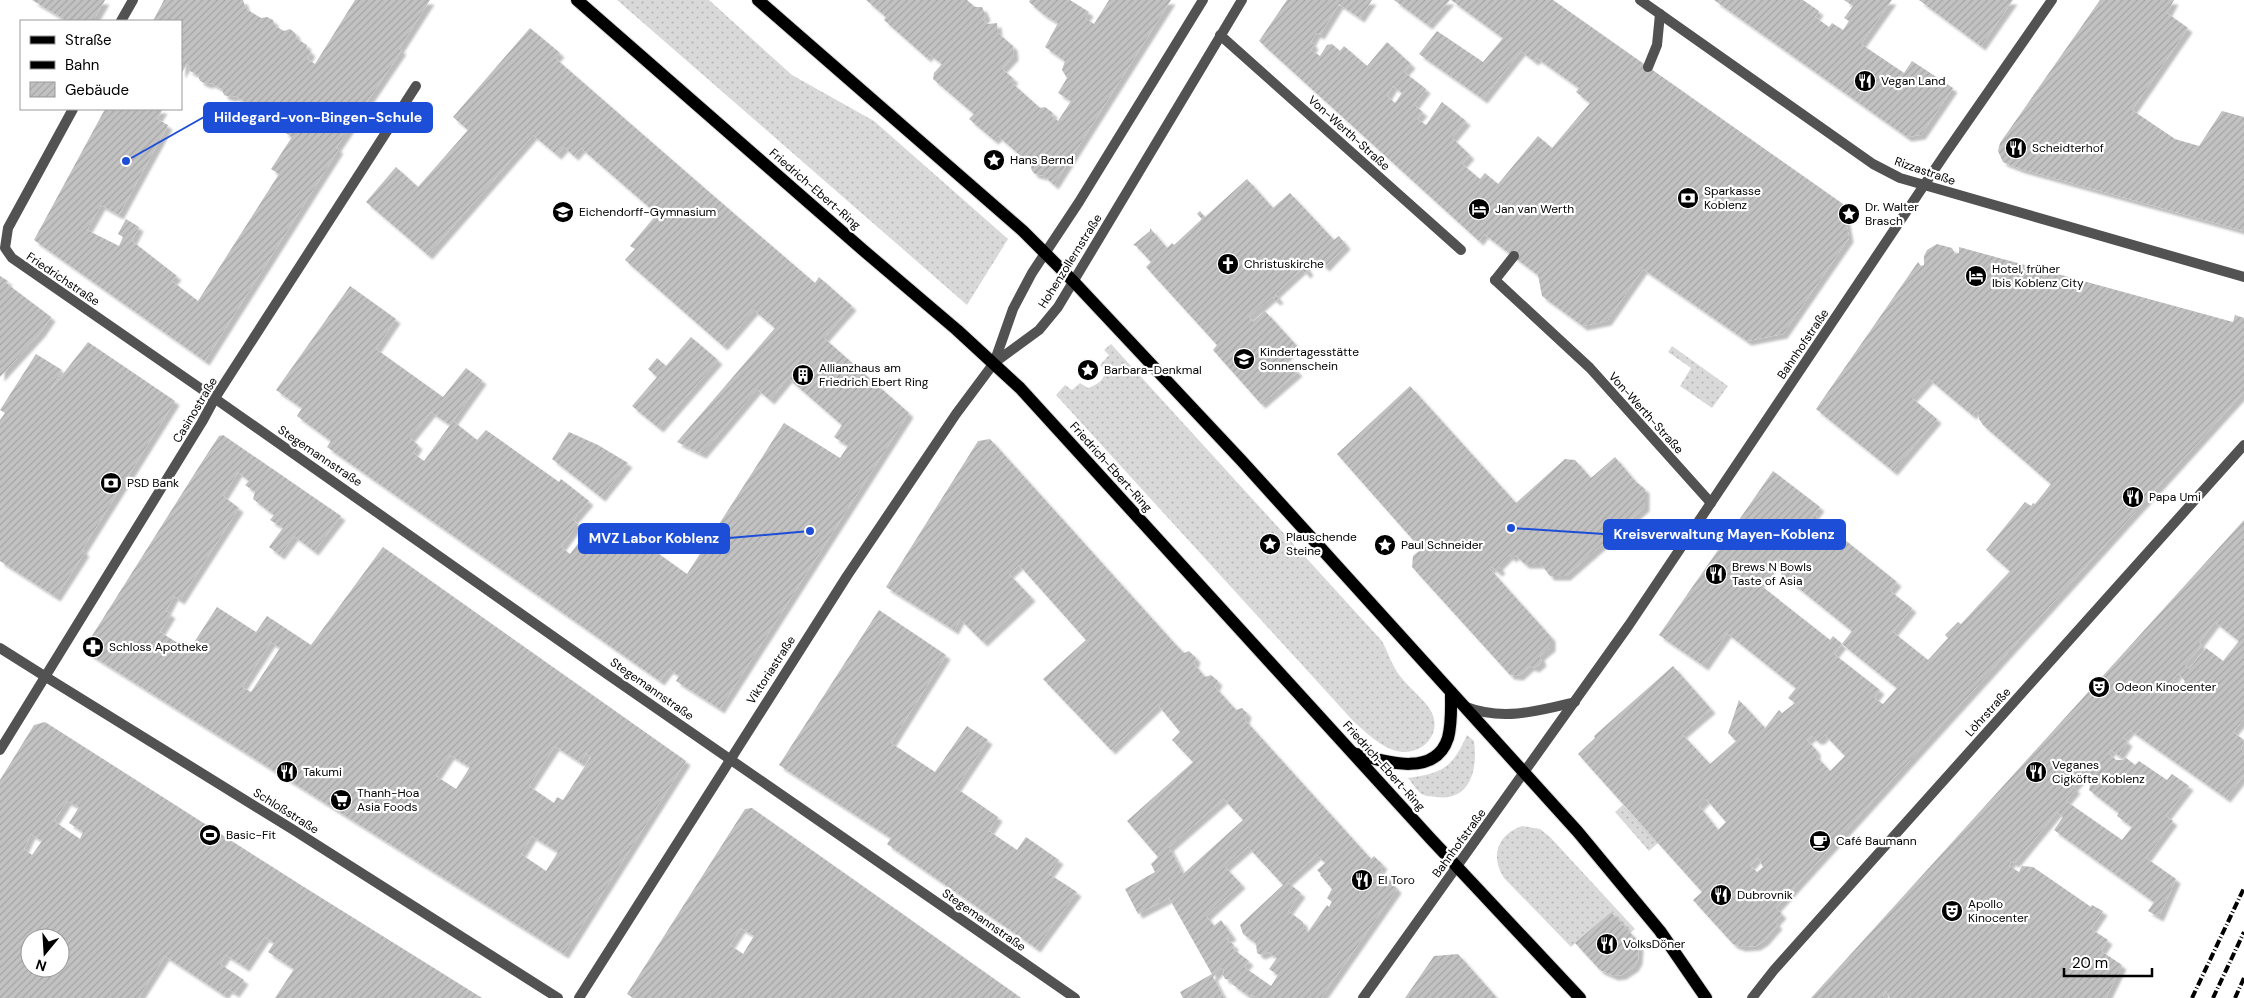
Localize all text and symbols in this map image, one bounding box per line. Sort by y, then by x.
legend [20,20,182,110]
text: Straße [65,30,112,50]
text: Bahn [65,55,99,75]
restaurant icon: Vegan Land [1853,69,1877,93]
place label: Vegan Land [1881,73,1946,89]
text: Gebäude [65,80,129,100]
street label: Von-Werth-Straße [1305,92,1393,174]
callout: Hildegard-von-Bingen-Schule [204,103,432,132]
text: Hildegard-von-Bingen-Schule [214,108,422,126]
restaurant icon: Scheidterhof [2004,136,2028,160]
place label: Scheidterhof [2032,140,2104,156]
street label: Friedrich-Ebert-Ring [766,145,864,233]
place icon: Hans Bernd [982,148,1006,172]
place label: Hans Bernd [1010,152,1074,168]
street label: Rizzastraße [1892,153,1958,189]
place label: Sparkasse Koblenz [1704,183,1761,213]
bank icon: Sparkasse Koblenz [1676,186,1700,210]
hotel icon: Jan van Werth [1467,197,1491,221]
place label: Dr. Walter Brasch [1865,199,1919,229]
school or university icon: Eichendorff-Gymnasium [551,200,575,224]
place label: Jan van Werth [1495,201,1574,217]
place icon: Dr. Walter Brasch [1837,202,1861,226]
place label: Eichendorff-Gymnasium [579,204,716,220]
street label: Hohenzollernstraße [1035,211,1106,311]
street label: Friedrichstraße [23,249,103,310]
church icon: Christuskirche [1216,252,1240,276]
place label: Christuskirche [1244,256,1324,272]
place label: Hotel, früher Ibis Koblenz City [1992,261,2084,291]
hotel icon: Hotel, früher Ibis Koblenz City [1964,264,1988,288]
street label: Bahnhofstraße [1774,306,1833,382]
place label: Kindertagesstätte Sonnenschein [1260,344,1359,374]
school or university icon: Kindertagesstätte Sonnenschein [1232,347,1256,371]
place icon: Barbara-Denkmal [1076,358,1100,382]
place label: Allianzhaus am Friedrich Ebert Ring [819,360,929,390]
place label: Barbara-Denkmal [1104,362,1202,378]
building icon: Allianzhaus am Friedrich Ebert Ring [791,363,815,387]
street label: Von-Werth-Straße [1605,369,1687,457]
street label: Casinostraße [169,374,221,446]
street label: Friedrich-Ebert-Ring [1066,419,1156,516]
street label: Stegemannstraße [275,422,365,490]
bank icon: PSD Bank [99,471,123,495]
place label: PSD Bank [127,475,179,491]
restaurant icon: Papa Umi [2121,485,2145,509]
place label: Papa Umi [2149,489,2201,505]
callout: Kreisverwaltung Mayen-Koblenz [1604,520,1845,549]
callout: MVZ Labor Koblenz [579,524,729,553]
text: Kreisverwaltung Mayen-Koblenz [1613,525,1835,543]
text: MVZ Labor Koblenz [589,529,719,547]
place label: Plauschende Steine [1286,529,1357,559]
place icon: Plauschende Steine [1258,532,1282,556]
place icon: Paul Schneider [1373,533,1397,557]
place label: Paul Schneider [1401,537,1484,553]
place label: Brews N Bowls Taste of Asia [1732,559,1812,589]
restaurant icon: Brews N Bowls Taste of Asia [1704,562,1728,586]
street label: Viktoriastraße [743,633,799,707]
pharmacy icon: Schloss Apotheke [81,635,105,659]
place label: Schloss Apotheke [109,639,208,655]
street label: Stegemannstraße [607,654,697,724]
theatre icon: Odeon Kinocenter [2087,675,2111,699]
place label: Odeon Kinocenter [2115,679,2217,695]
street label: Löhrstraße [1962,684,2014,740]
street label: Friedrich-Ebert-Ring [1339,718,1429,815]
place label: Veganes Cigköfte Koblenz [2052,757,2145,787]
restaurant icon: Takumi [275,760,299,784]
restaurant icon: Veganes Cigköfte Koblenz [2024,760,2048,784]
place label: Takumi [303,764,342,780]
street label: Schloßstraße [250,784,322,838]
place label: Thanh-Hoa Asia Foods [357,785,419,815]
supermarket icon: Thanh-Hoa Asia Foods [329,788,353,812]
street label: Bahnhofstraße [1429,805,1490,881]
sports icon: Basic-Fit [198,823,222,847]
place label: Basic-Fit [226,827,276,843]
cafe icon: Café Baumann [1808,829,1832,853]
place label: Café Baumann [1836,833,1917,849]
restaurant icon: El Toro [1350,868,1374,892]
place label: El Toro [1378,872,1415,888]
restaurant icon: Dubrovnik [1709,883,1733,907]
street label: Stegemannstraße [939,885,1029,955]
place label: Dubrovnik [1737,887,1793,903]
place label: Apollo Kinocenter [1968,896,2029,926]
theatre icon: Apollo Kinocenter [1940,899,1964,923]
north arrow [20,928,70,978]
restaurant icon: VolksDöner [1595,932,1619,956]
place label: VolksDöner [1623,936,1686,952]
scale bar [2064,946,2152,978]
text: 20 m [2072,953,2108,973]
text: N [33,955,49,976]

